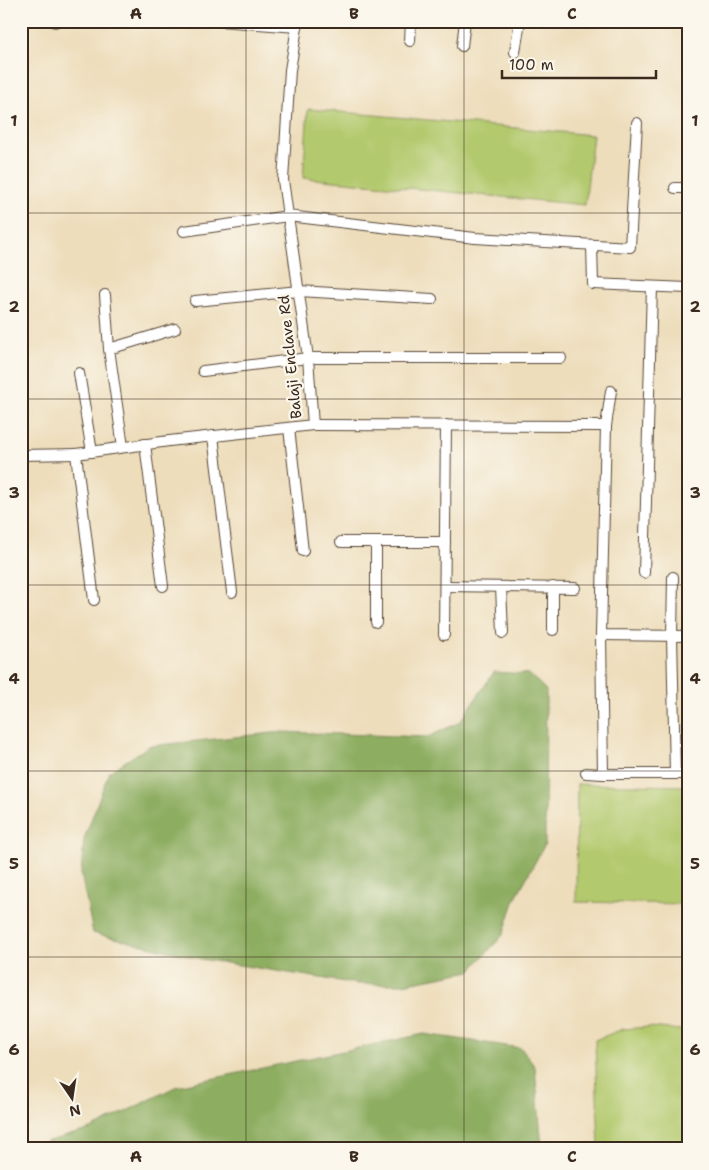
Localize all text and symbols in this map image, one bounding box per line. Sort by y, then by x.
text: A [130,3,142,24]
text: B [349,3,359,24]
text: C [567,3,577,24]
scale bar [502,48,655,80]
text: 100 m [509,55,554,75]
text: 1 [10,110,18,131]
text: 1 [691,110,699,131]
street label: Balaji Enclave Rd [274,294,306,420]
text: 2 [8,296,20,317]
text: 2 [689,296,701,317]
text: 3 [8,482,20,503]
text: 3 [689,482,701,503]
text: 4 [8,668,20,689]
text: 4 [689,668,701,689]
text: 5 [9,853,19,874]
text: 5 [690,853,700,874]
text: 6 [8,1039,20,1060]
text: 6 [689,1039,701,1060]
north arrow [48,1072,98,1122]
text: N [67,1101,82,1121]
text: A [130,1146,142,1167]
text: B [349,1146,359,1167]
text: C [567,1146,577,1167]

